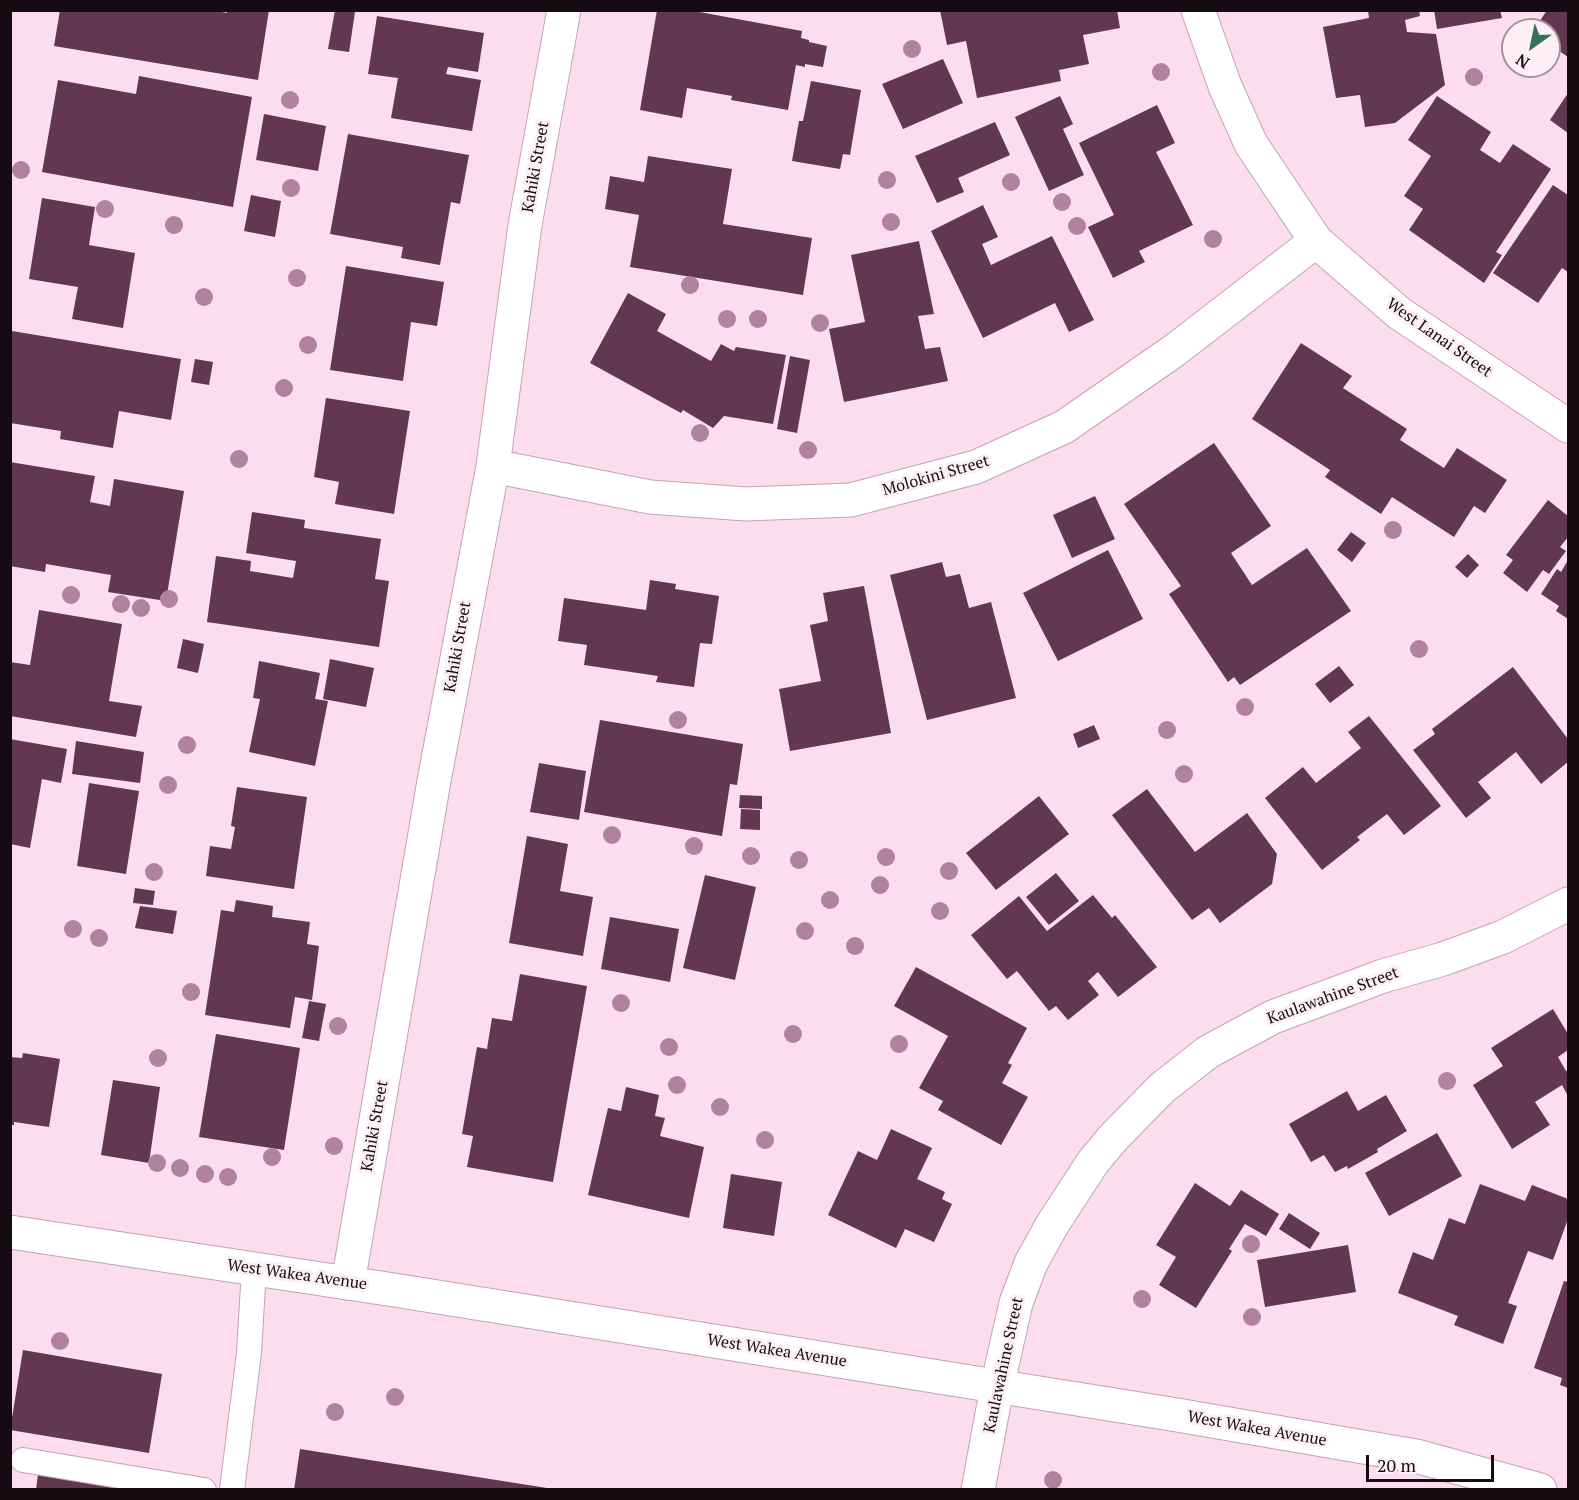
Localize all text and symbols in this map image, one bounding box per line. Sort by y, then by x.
north arrow [1501,18,1561,78]
text: N [1511,49,1533,74]
street label: Kahiki Street [519,120,553,214]
street label: West Lanai Street [1382,294,1496,382]
street label: Molokini Street [880,452,992,500]
street label: Kahiki Street [441,600,475,694]
street label: Kaulawahine Street [1265,963,1401,1029]
street label: Kahiki Street [358,1079,392,1173]
street label: West Wakea Avenue [226,1256,368,1294]
street label: Kaulawahine Street [980,1295,1028,1435]
street label: West Wakea Avenue [706,1330,848,1372]
street label: West Wakea Avenue [1186,1407,1328,1451]
scale bar [1369,1443,1496,1481]
text: 20 m [1377,1453,1416,1477]

